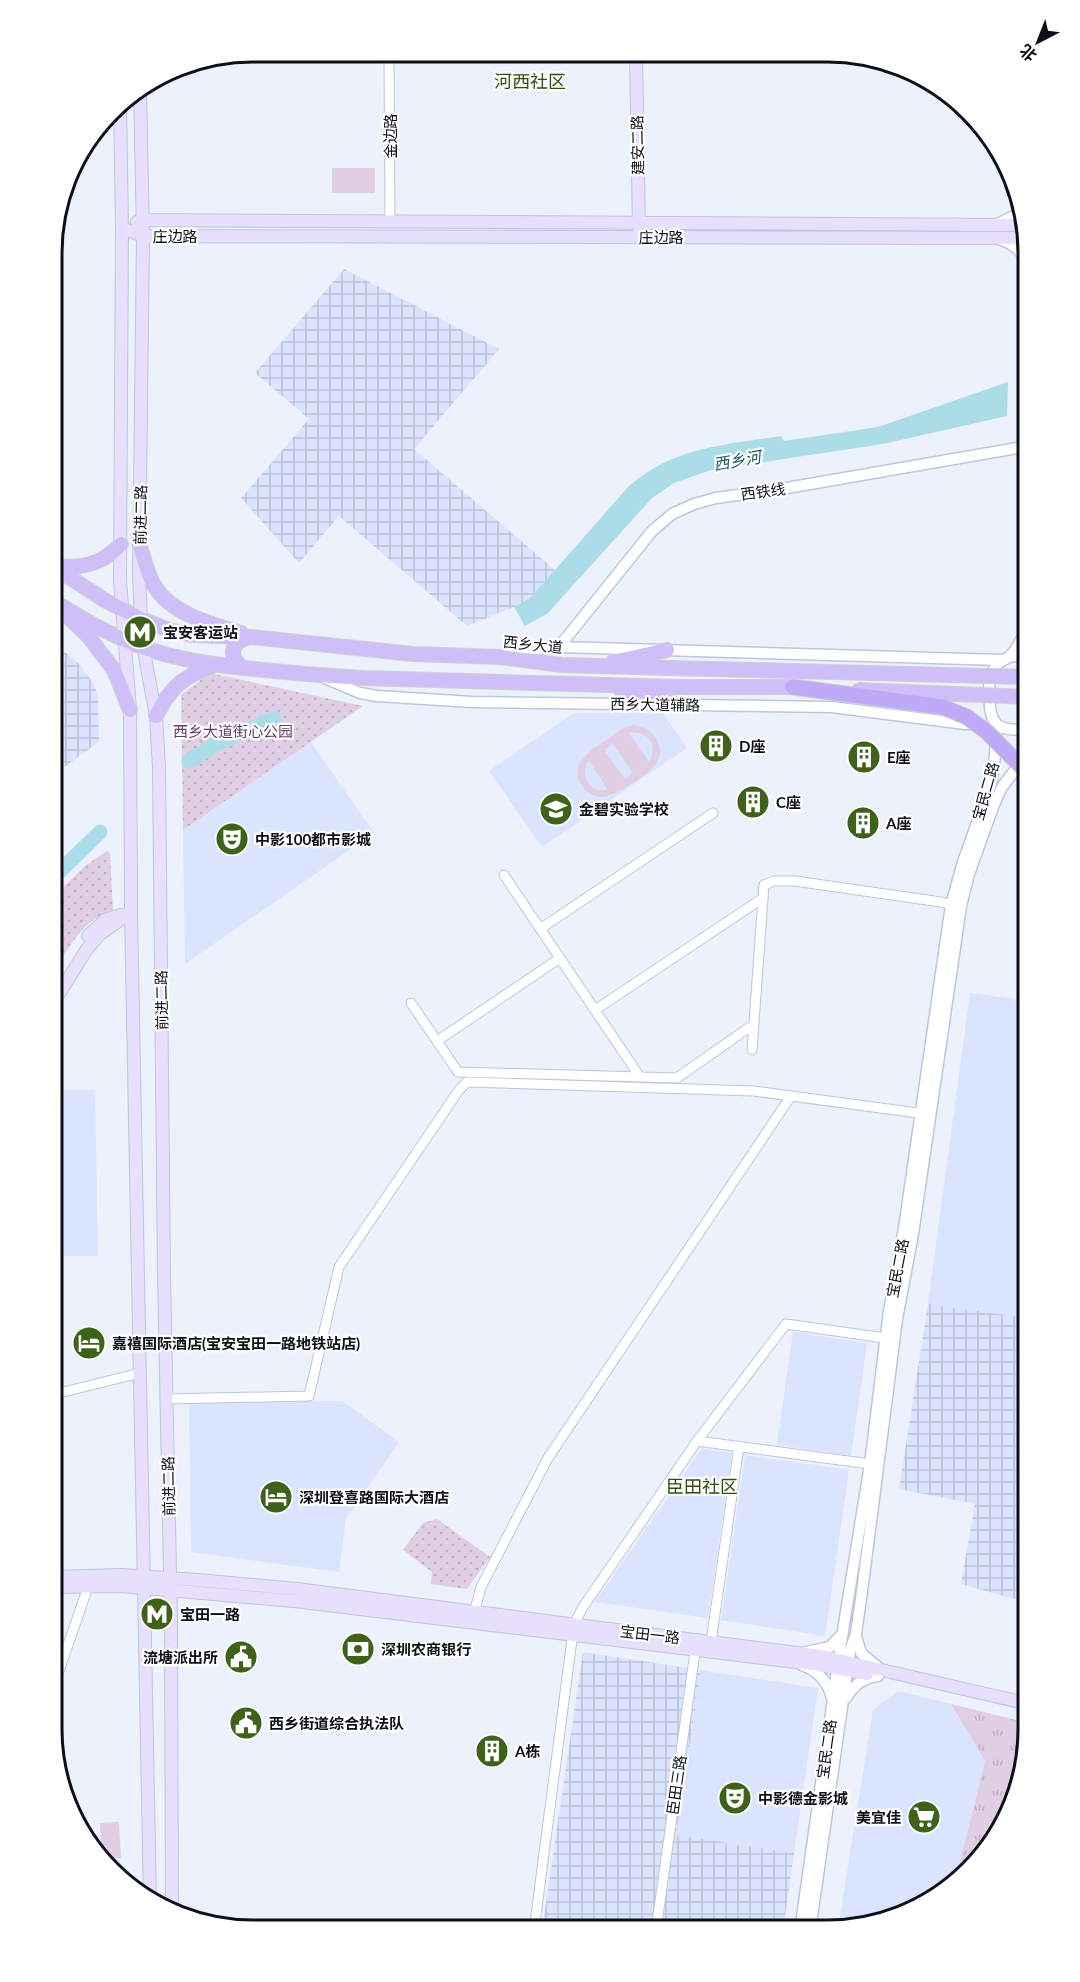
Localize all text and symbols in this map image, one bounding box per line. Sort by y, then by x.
north arrow [1008,12,1068,72]
text: 北 [1015,41,1040,66]
district label: 河西社区 [494,70,566,92]
street label: 金边路 [381,113,399,159]
street label: 建安二路 [627,115,647,175]
street label: 庄边路 [152,227,198,245]
street label: 庄边路 [638,228,684,246]
water label: 西乡河 [712,446,765,474]
street label: 西铁线 [739,479,787,503]
street label: 前进二路 [130,485,150,545]
metro station icon: 宝安客运站 [122,614,158,650]
place label: 宝安客运站 [163,623,238,641]
street label: 西乡大道 [502,632,564,656]
street label: 西乡大道辅路 [610,694,700,714]
park label: 西乡大道街心公园 [173,722,293,740]
building icon: D座 [698,728,734,764]
place label: D座 [739,737,765,755]
building icon: E座 [846,739,882,775]
place label: E座 [887,748,911,766]
street label: 宝民二路 [968,760,1002,822]
building icon: C座 [735,784,771,820]
school or university icon: 金碧实验学校 [538,791,574,827]
place label: C座 [776,793,801,811]
place label: 金碧实验学校 [579,800,669,818]
building icon: A座 [845,805,881,841]
place label: A座 [885,814,911,832]
theatre icon: 中影100都市影城 [214,821,250,857]
place label: 中影100都市影城 [255,830,371,848]
street label: 前进二路 [151,970,171,1030]
street label: 宝民二路 [882,1237,912,1299]
hotel icon: 嘉禧国际酒店(宝安宝田一路地铁站店) [71,1325,107,1361]
place label: 嘉禧国际酒店(宝安宝田一路地铁站店) [112,1334,360,1352]
street label: 前进二路 [158,1456,178,1516]
district label: 臣田社区 [666,1475,738,1497]
hotel icon: 深圳登喜路国际大酒店 [258,1479,294,1515]
place label: 深圳登喜路国际大酒店 [299,1488,449,1506]
metro station icon: 宝田一路 [139,1596,175,1632]
place label: 宝田一路 [180,1605,240,1623]
street label: 宝田一路 [619,1621,681,1647]
bank icon: 深圳农商银行 [340,1631,376,1667]
public building icon: 流塘派出所 [223,1639,259,1675]
place label: 深圳农商银行 [381,1640,471,1658]
place label: 流塘派出所 [143,1648,218,1666]
public building icon: 西乡街道综合执法队 [228,1705,264,1741]
place label: 西乡街道综合执法队 [269,1714,404,1732]
street label: 宝民二路 [813,1718,839,1780]
building icon: A栋 [474,1733,510,1769]
place label: A栋 [514,1742,540,1760]
street label: 臣田三路 [663,1754,689,1816]
theatre icon: 中影德金影城 [717,1780,753,1816]
place label: 中影德金影城 [758,1789,848,1807]
supermarket icon: 美宜佳 [906,1799,942,1835]
place label: 美宜佳 [856,1808,901,1826]

